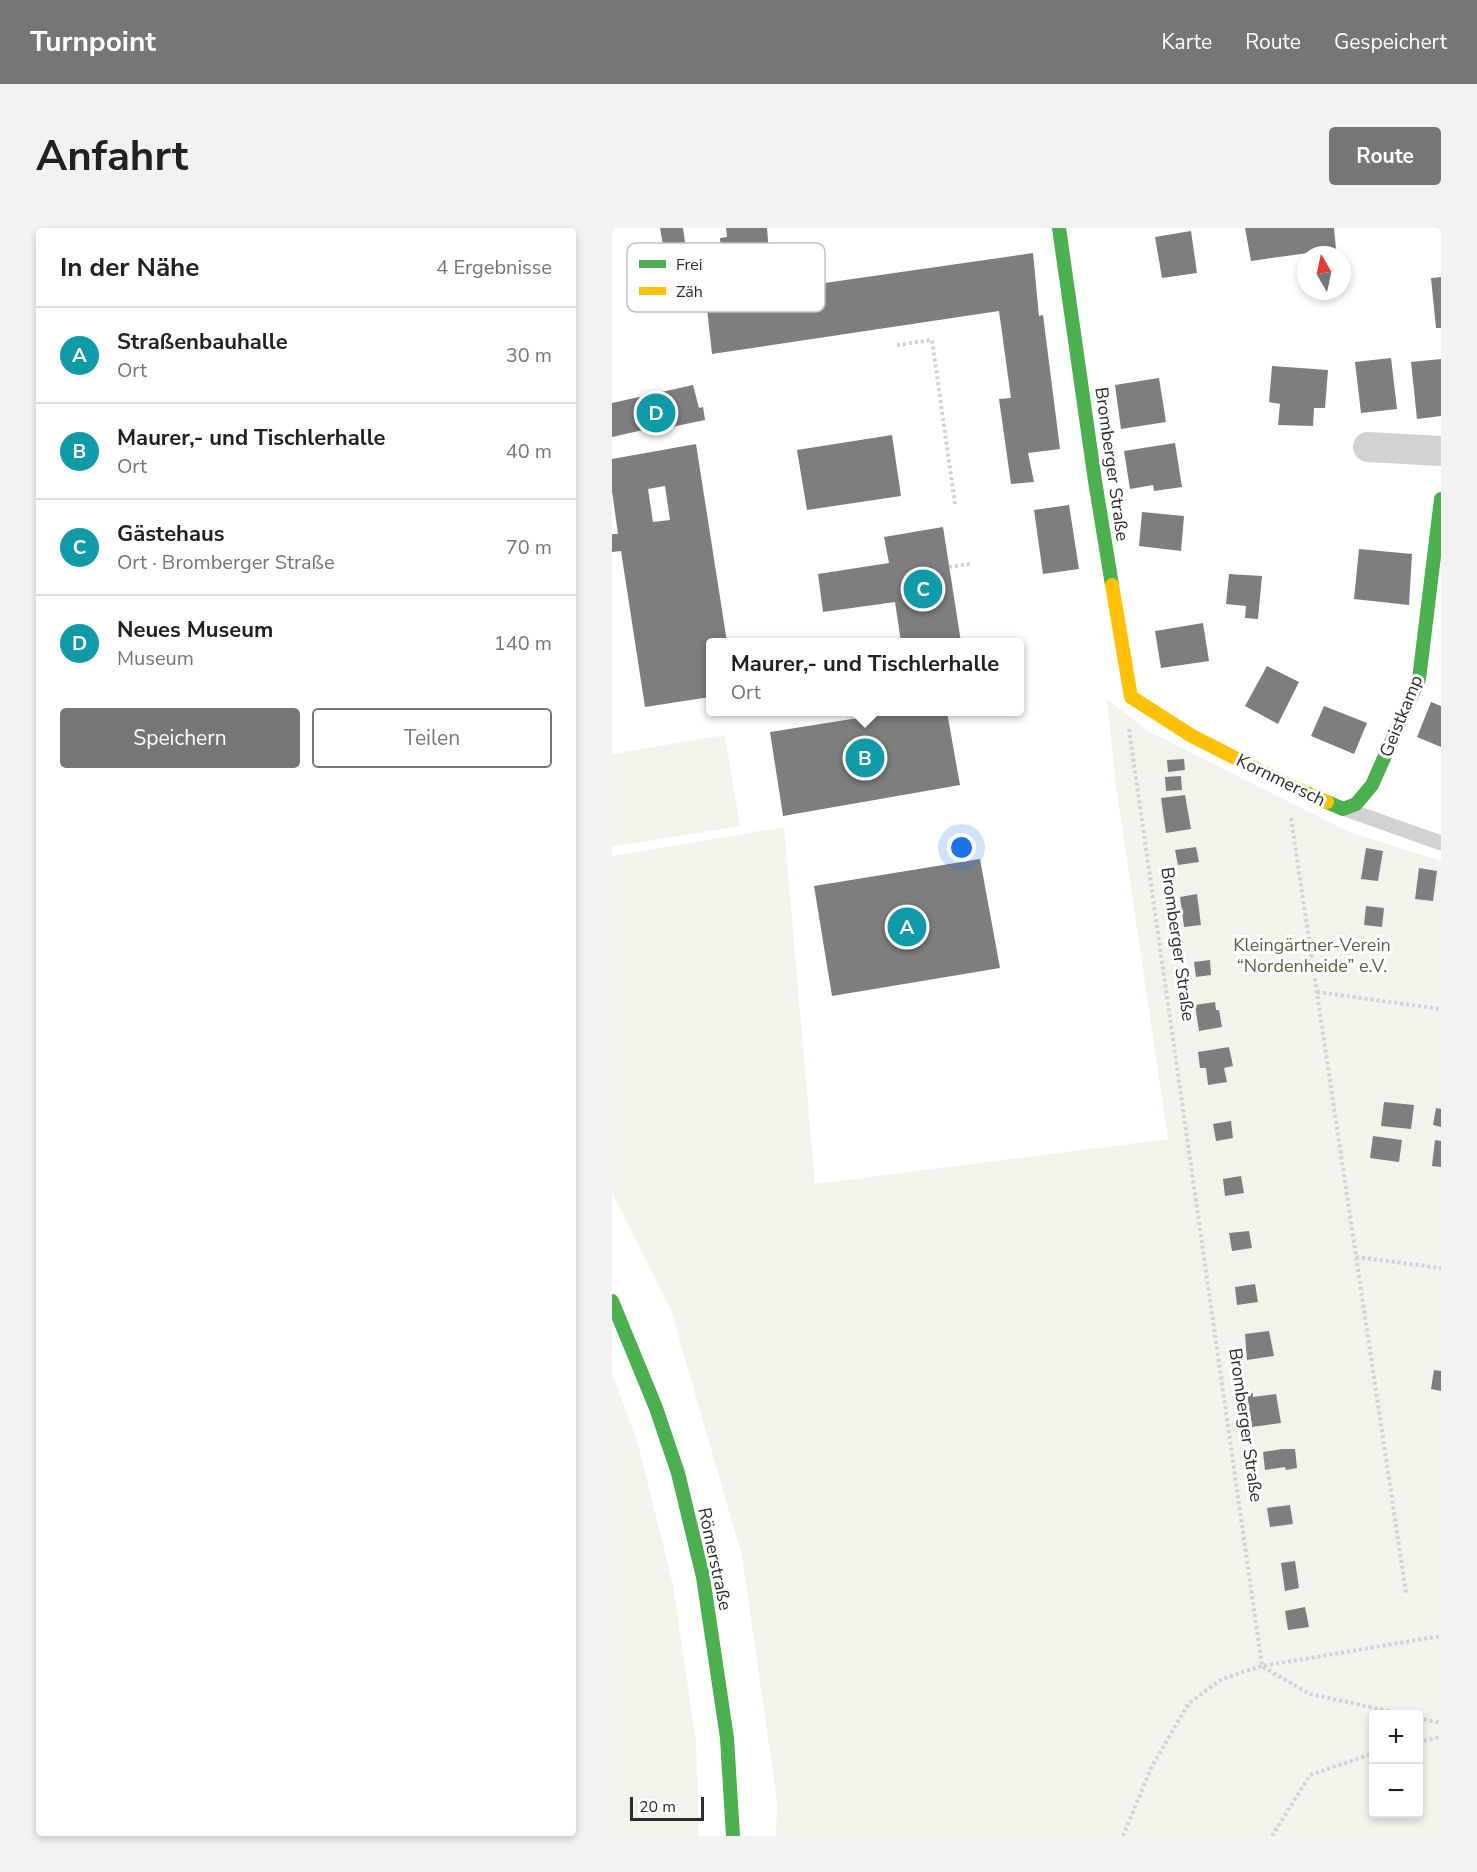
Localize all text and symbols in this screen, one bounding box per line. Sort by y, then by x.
text: Turnpoint [30,23,156,61]
text: Karte [1162,28,1212,56]
text: Route [1245,28,1301,56]
text: Gespeichert [1334,28,1447,56]
button: Route [1329,127,1441,185]
text: Anfahrt [36,128,188,185]
legend [627,243,825,312]
north arrow [1297,246,1351,300]
text: In der Nähe [60,250,199,285]
text: 4 Ergebnisse [436,254,552,281]
text: Frei [676,254,702,276]
text: Zäh [676,281,703,303]
text: Straßenbauhalle [117,327,288,357]
text: A [72,342,87,369]
text: 30 m [506,342,552,369]
text: Ort [117,357,147,384]
street label: Bromberger Straße [1089,385,1135,543]
pin: D [636,390,675,435]
text: Maurer,- und Tischlerhalle [117,423,386,453]
text: B [73,438,86,465]
text: 40 m [506,438,552,465]
text: Ort [117,453,147,480]
text: Gästehaus [117,519,225,549]
text: C [73,534,86,561]
text: 70 m [506,534,552,561]
text: Ort · Bromberger Straße [117,549,335,576]
pin: C [904,566,942,612]
text: Neues Museum [117,615,273,645]
text: D [72,630,87,657]
text: 140 m [494,630,552,657]
popup [706,638,1024,716]
text: Museum [117,645,194,672]
text: Maurer,- und Tischlerhalle [731,649,999,679]
street label: Geistkamp [1374,672,1428,760]
text: Ort [731,679,761,706]
button: Speichern [60,708,300,768]
button: Teilen [312,708,552,768]
pin: B [846,736,884,780]
street label: Kornmersch [1232,748,1330,812]
your location [947,833,976,862]
street label: Bromberger Straße [1155,865,1201,1023]
pin: A [888,904,926,950]
park label: Kleingärtner-Verein “Nordenheide” e.V. [1233,933,1391,978]
street label: Bromberger Straße [1223,1346,1269,1504]
street label: Römerstraße [692,1505,738,1613]
map controls [1369,1710,1423,1818]
button: + [1369,1710,1423,1764]
button: − [1369,1764,1423,1818]
scale bar [630,1794,704,1822]
text: 20 m [639,1796,676,1818]

